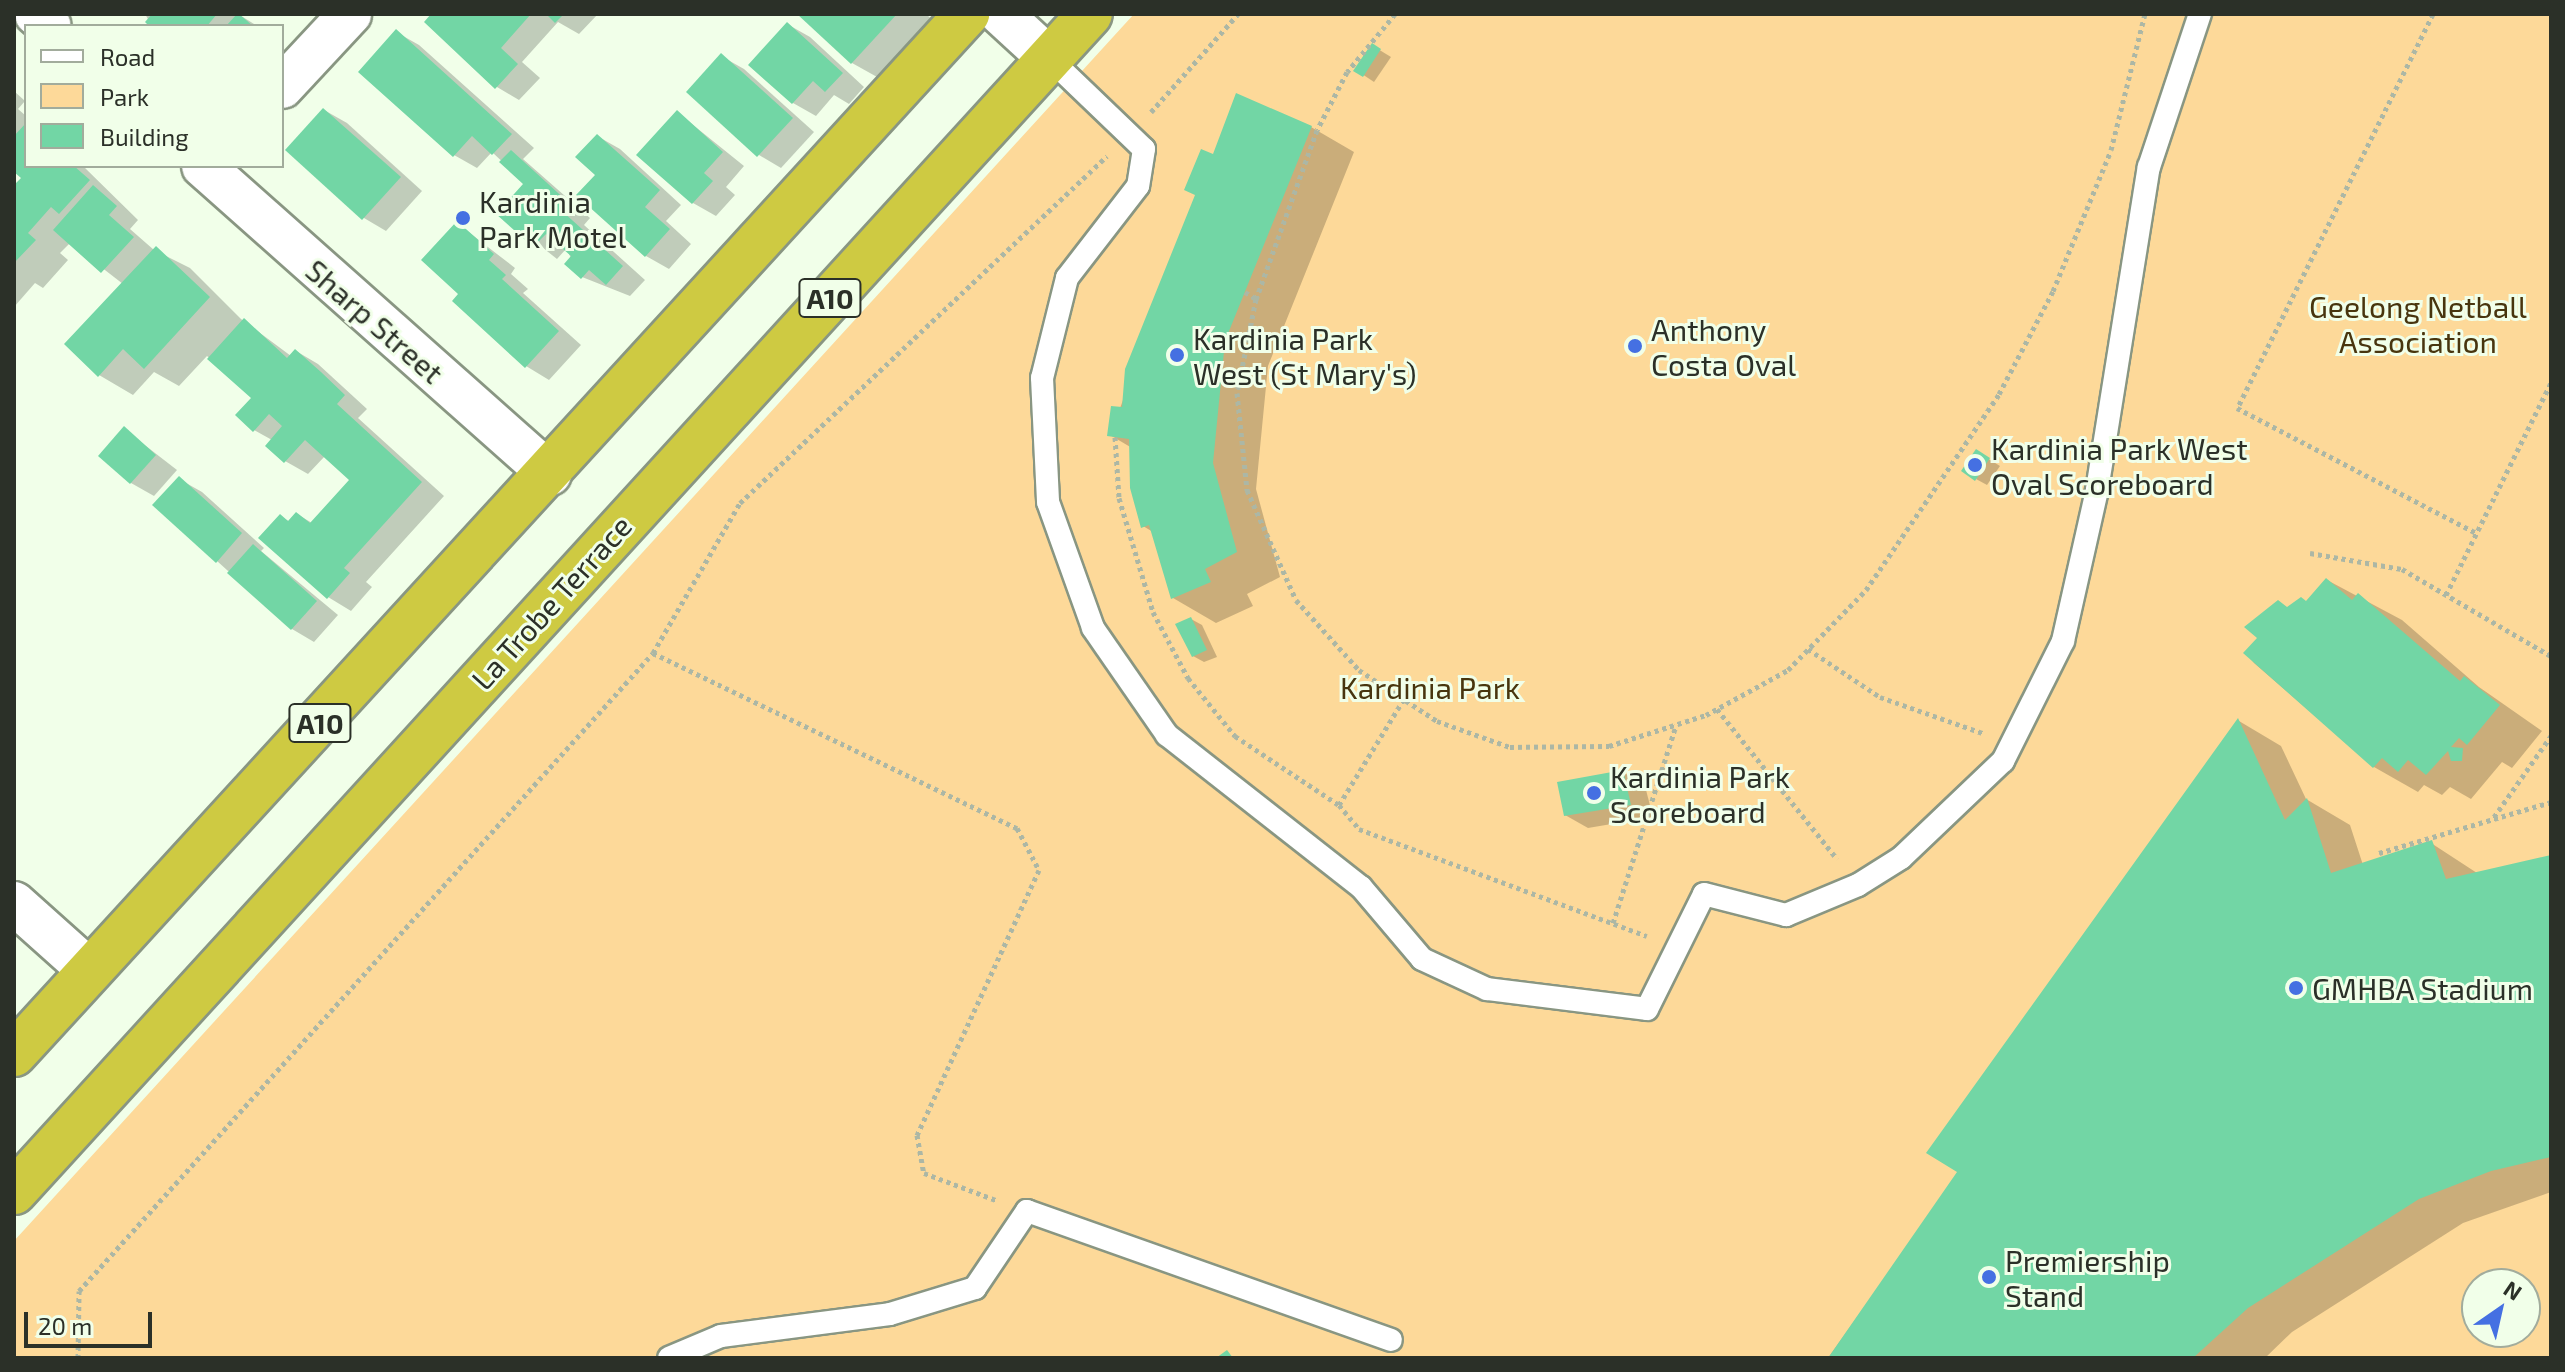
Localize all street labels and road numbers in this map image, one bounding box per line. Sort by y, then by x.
street label: Sharp Street [299,252,451,390]
road number: A10 [798,274,862,322]
street label: La Trobe Terrace [463,507,639,697]
road number: A10 [288,699,352,747]

